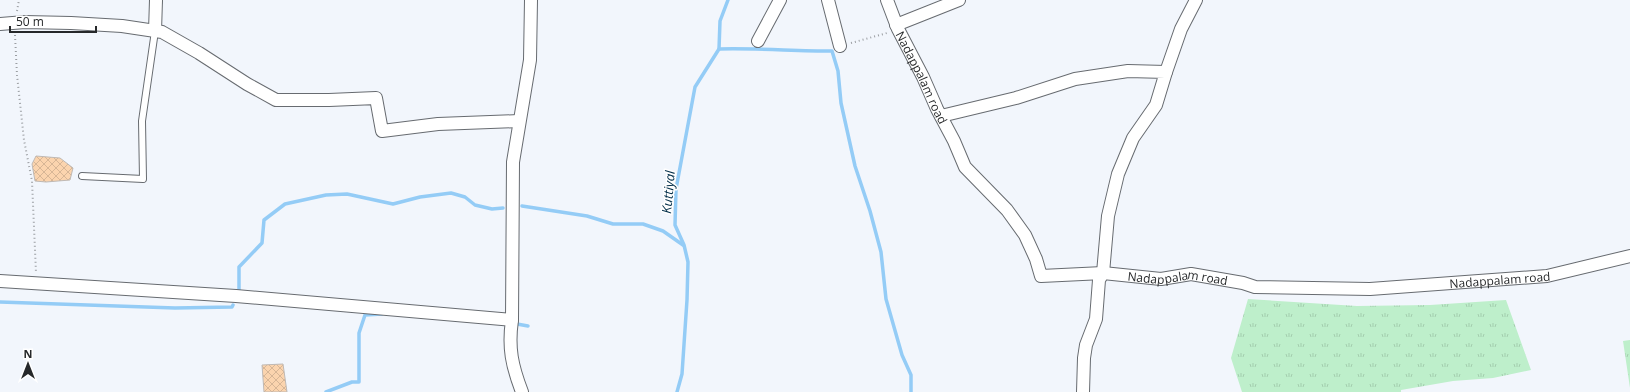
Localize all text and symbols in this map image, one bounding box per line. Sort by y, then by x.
scale bar [10,8,96,34]
text: 50 m [16,13,44,30]
street label: Nadappalam road [892,28,952,127]
water label: Kuttiyal [657,169,679,214]
street label: Nadappalam road [1127,265,1229,289]
street label: Nadappalam road [1449,267,1551,292]
north arrow [8,344,48,384]
text: N [24,346,32,361]

